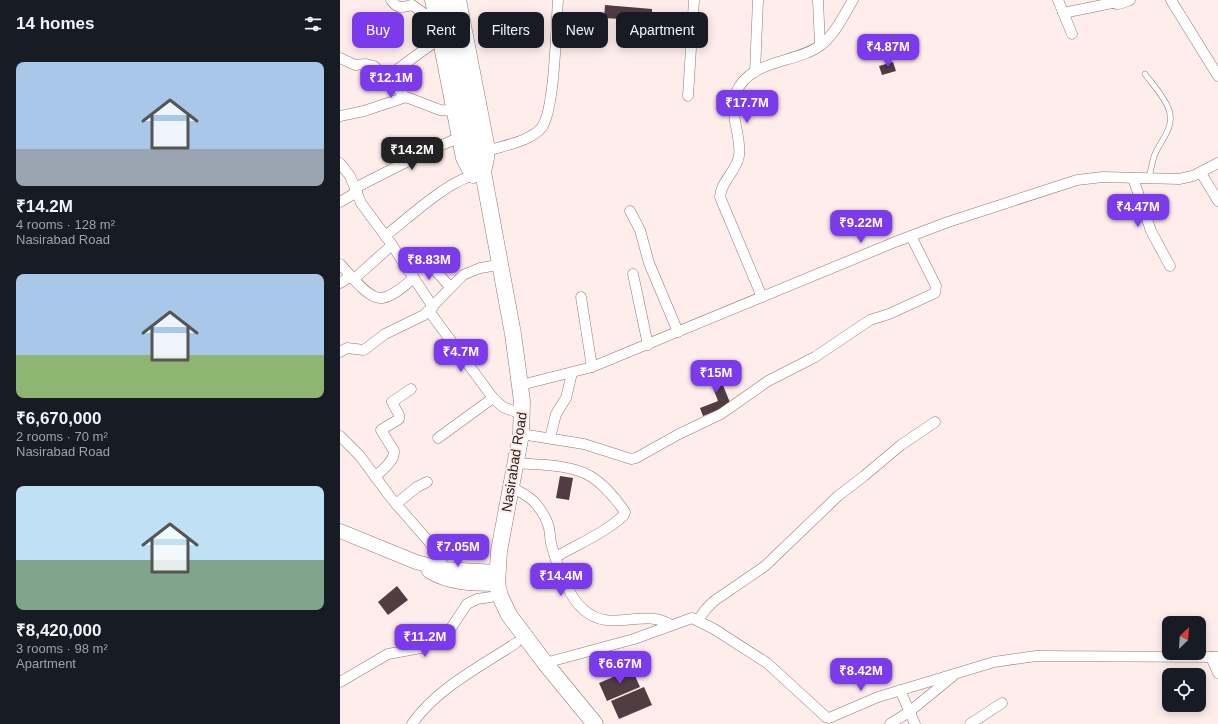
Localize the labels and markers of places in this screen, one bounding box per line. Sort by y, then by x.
pin: ₹4.87M [855,34,921,68]
pin: ₹12.1M [358,65,424,99]
pin: ₹17.7M [714,90,780,124]
pin: ₹14.2M [379,137,445,171]
pin: ₹4.47M [1105,194,1171,228]
pin: ₹9.22M [828,210,894,244]
pin: ₹8.83M [396,247,462,281]
pin: ₹4.7M [433,339,489,373]
pin: ₹15M [692,360,740,394]
pin: ₹7.05M [425,534,491,568]
pin: ₹14.4M [528,563,594,597]
pin: ₹11.2M [392,624,458,658]
pin: ₹6.67M [587,651,653,685]
pin: ₹8.42M [828,658,894,692]

